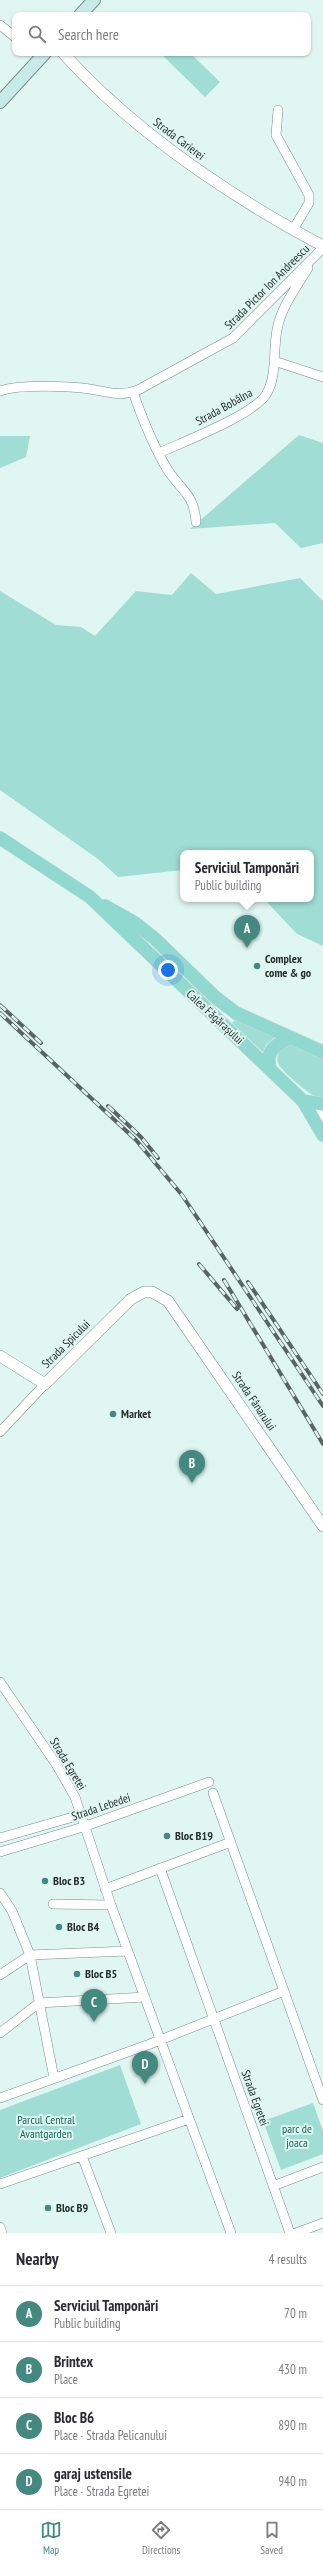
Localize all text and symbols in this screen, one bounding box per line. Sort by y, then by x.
search box [12,12,311,56]
icon: search [26,23,48,45]
text: Search here [58,25,119,44]
street label: Strada Carierei [150,114,208,163]
street label: Strada Pictor Ion Andreescu [221,241,312,332]
street label: Strada Bobâlna [193,385,255,428]
popup [180,850,314,902]
text: Serviciul Tamponări [195,858,299,877]
text: Public building [195,877,262,894]
pin: A [234,915,260,948]
place label: Complex come & go [265,951,312,980]
your location [158,960,178,980]
marker: Complex come & go [252,961,262,971]
street label: Calea Făgărașului [184,986,247,1047]
street label: Strada Spicului [38,1316,93,1371]
street label: Strada Fânarului [229,1368,280,1433]
place label: Market [121,1406,151,1421]
marker: Market [108,1409,118,1419]
pin: B [179,1450,205,1483]
street label: Strada Egretei [47,1735,90,1793]
street label: Strada Lebedei [69,1789,132,1824]
place label: Bloc B19 [175,1828,213,1843]
marker: Bloc B19 [162,1831,172,1841]
place label: Bloc B3 [53,1873,85,1888]
marker: Bloc B3 [40,1876,50,1886]
place label: Bloc B4 [67,1919,99,1934]
marker: Bloc B4 [54,1922,64,1932]
place label: Bloc B5 [85,1966,117,1981]
marker: Bloc B5 [72,1969,82,1979]
pin: C [81,1989,107,2022]
pin: D [132,2051,158,2084]
street label: Strada Egretei [238,2068,273,2128]
park label: Parcul Central Avantgarden [17,2112,75,2141]
park label: parc de joaca [282,2121,312,2150]
place label: Bloc B9 [56,2200,88,2215]
marker: Bloc B9 [43,2203,53,2213]
text: Nearby [16,2248,59,2270]
text: 4 results [268,2251,307,2268]
text: Serviciul Tamponări [54,2296,158,2315]
text: A [26,2305,32,2322]
text: 70 m [284,2305,307,2322]
text: Public building [54,2315,121,2332]
text: Brintex [54,2352,93,2371]
text: B [26,2361,32,2378]
text: 430 m [278,2361,307,2378]
text: Place [54,2371,78,2388]
text: Bloc B6 [54,2408,94,2427]
text: C [26,2417,32,2434]
text: 890 m [278,2417,307,2434]
text: Place · Strada Pelicanului [54,2427,167,2444]
text: garaj ustensile [54,2464,132,2483]
text: D [26,2473,32,2490]
text: 940 m [278,2473,307,2490]
text: Place · Strada Egretei [54,2483,149,2500]
tab: Map [40,2519,62,2557]
tab: Directions [142,2519,180,2557]
tab: Saved [260,2519,283,2557]

